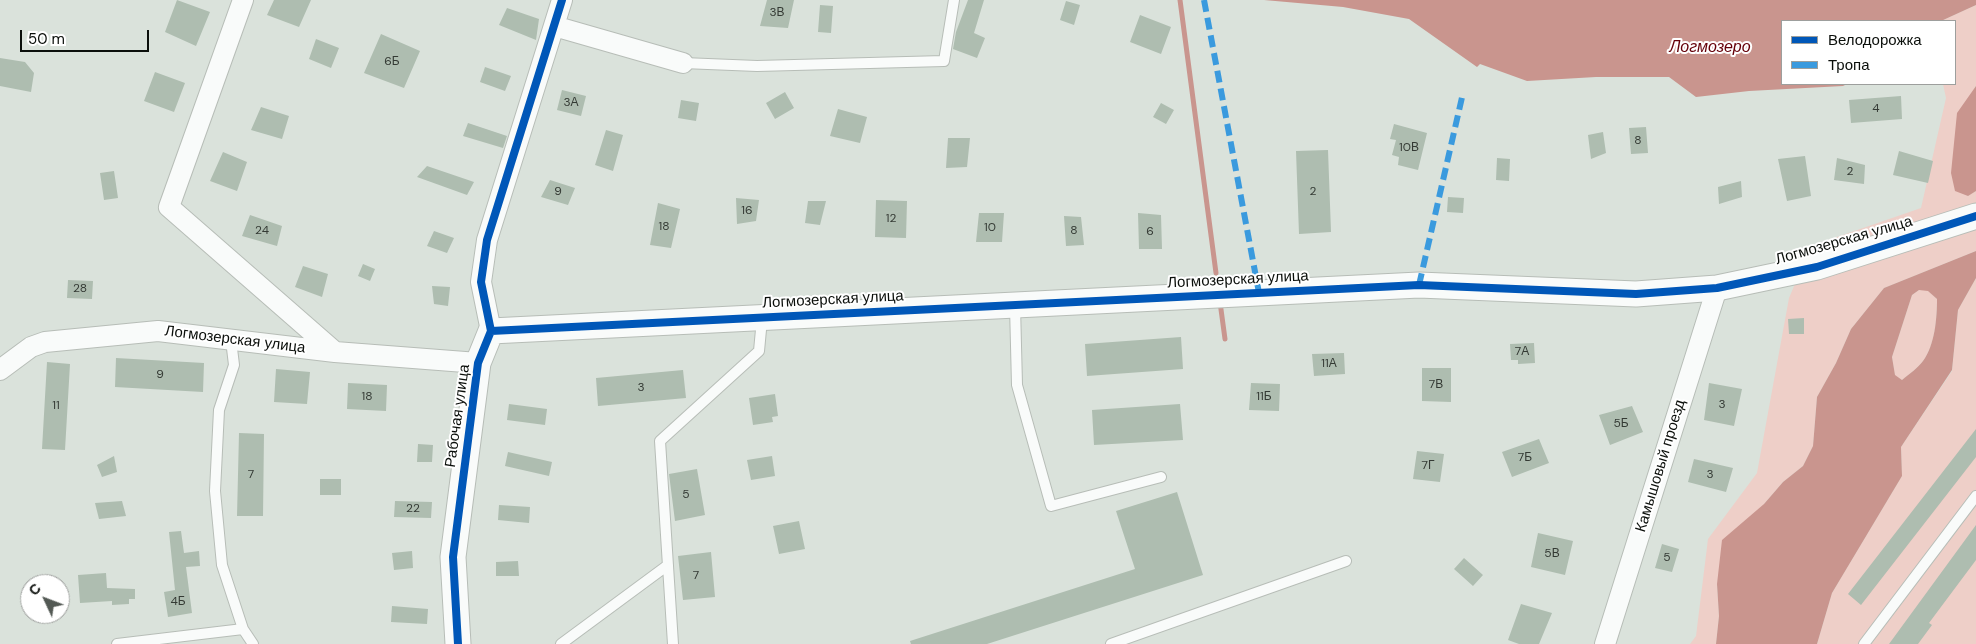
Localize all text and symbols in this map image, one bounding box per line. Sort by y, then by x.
house number: 3В [769,6,785,20]
scale bar [22,20,151,52]
legend [1781,20,1956,85]
text: 50 m [28,29,65,49]
text: Велодорожка [1828,30,1922,50]
water label: Логмозеро [1669,38,1751,58]
house number: 6Б [384,55,400,69]
text: Тропа [1828,55,1869,75]
house number: 3А [563,96,579,110]
house number: 4 [1872,102,1880,116]
house number: 8 [1634,134,1642,148]
house number: 10В [1399,141,1419,155]
house number: 2 [1847,165,1853,179]
house number: 9 [554,185,562,199]
house number: 2 [1310,185,1316,199]
house number: 16 [741,204,753,218]
house number: 12 [886,212,896,226]
street label: Логмозерская улица [1773,213,1915,269]
house number: 18 [658,220,670,234]
house number: 10 [984,221,996,235]
house number: 24 [255,224,269,238]
house number: 8 [1070,224,1078,238]
house number: 6 [1146,225,1154,239]
street label: Логмозерская улица [1167,267,1309,293]
house number: 28 [73,282,87,296]
street label: Логмозерская улица [762,287,904,313]
street label: Логмозерская улица [164,322,306,358]
house number: 7А [1515,345,1529,359]
house number: 11А [1321,357,1337,371]
street label: Рабочая улица [442,363,474,469]
house number: 9 [156,368,164,382]
house number: 7В [1429,378,1443,392]
house number: 3 [637,381,645,395]
house number: 18 [361,390,373,404]
house number: 11Б [1256,390,1272,404]
street label: Камышовый проезд [1632,397,1690,535]
house number: 3 [1718,398,1726,412]
house number: 11 [52,399,60,413]
house number: 5Б [1613,417,1629,431]
house number: 7Б [1518,451,1532,465]
house number: 7Г [1422,459,1434,473]
house number: 7 [248,468,254,482]
house number: 3 [1706,468,1714,482]
house number: 5 [682,488,690,502]
house number: 22 [406,502,420,516]
house number: 5В [1544,547,1560,561]
house number: 5 [1663,551,1671,565]
house number: 7 [693,569,699,583]
north arrow [20,574,70,624]
text: С [25,580,45,599]
house number: 4Б [170,595,186,609]

